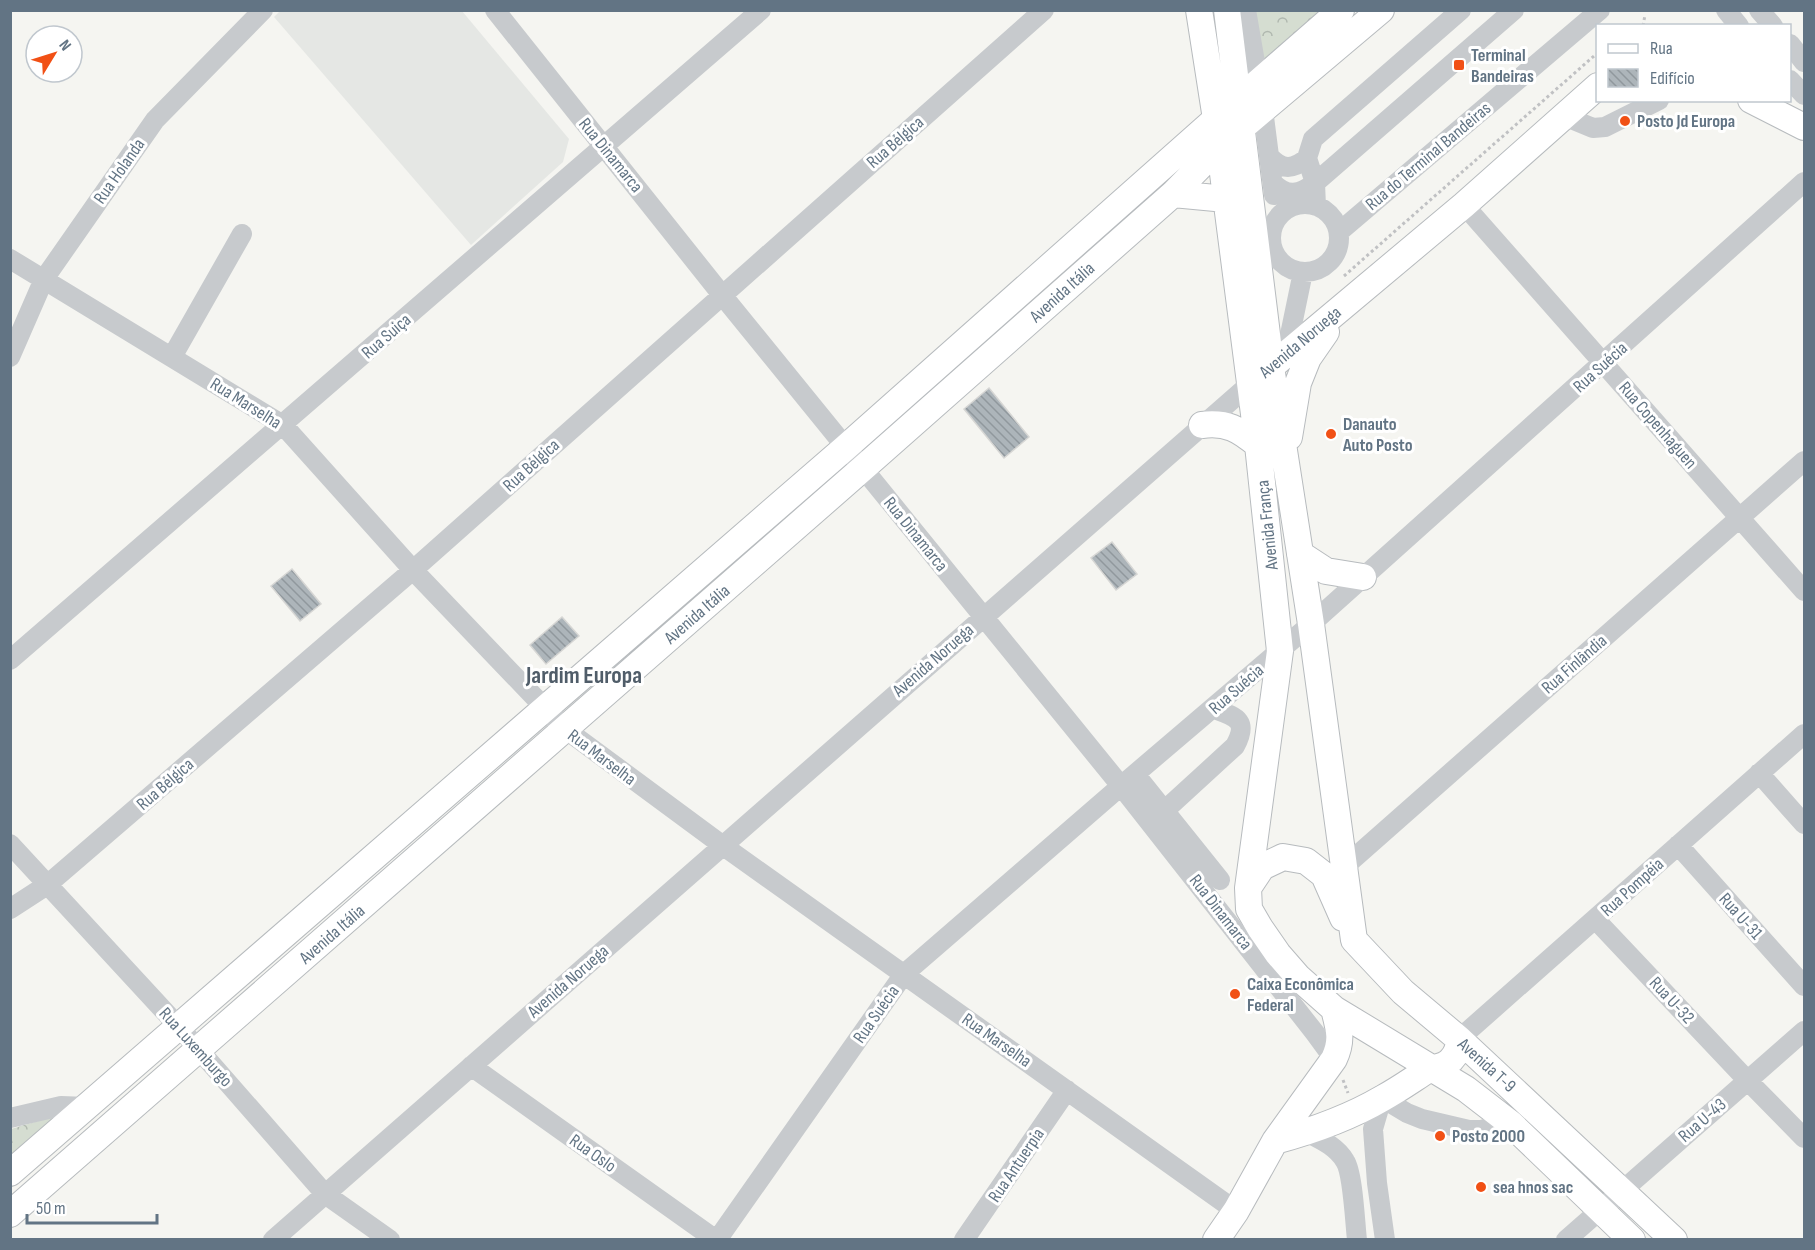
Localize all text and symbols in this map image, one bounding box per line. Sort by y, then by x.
north arrow [24,24,84,84]
legend [1596,24,1791,102]
text: N [55,36,75,55]
text: Rua [1650,38,1673,59]
place label: Terminal Bandeiras [1471,45,1534,87]
marker: Terminal Bandeiras [1452,58,1466,72]
text: Edifício [1650,68,1695,89]
street label: Rua do Terminal Bandeiras [1362,98,1495,215]
place label: Posto Jd Europa [1637,111,1735,132]
street label: Rua Bélgica [863,112,928,173]
street label: Rua Dinamarca [574,114,647,197]
marker: Posto Jd Europa [1618,114,1632,128]
street label: Rua Holanda [89,135,149,208]
street label: Avenida Itália [1025,258,1099,328]
street label: Avenida Noruega [1254,302,1346,383]
street label: Rua Suiça [358,309,415,363]
street label: Rua Suécia [1569,338,1632,397]
street label: Rua Marselha [206,373,285,434]
street label: Rua Copenhaguen [1614,378,1701,473]
place label: Danauto Auto Posto [1342,414,1413,456]
marker: Danauto Auto Posto [1324,427,1338,441]
street label: Rua Bélgica [499,435,564,496]
street label: Avenida França [1252,479,1283,572]
street label: Rua Dinamarca [879,493,952,576]
street label: Avenida Itália [660,580,734,649]
street label: Avenida Noruega [888,619,978,702]
street label: Rua Finlândia [1537,630,1611,698]
street label: Rua Suécia [1205,660,1268,719]
district label: Jardim Europa [525,661,642,690]
street label: Rua Marselha [563,725,640,790]
street label: Rua Bélgica [133,754,198,815]
street label: Rua Pompéia [1597,854,1668,921]
street label: Rua Dinamarca [1185,870,1257,954]
street label: Rua U-31 [1714,889,1767,944]
street label: Avenida Itália [295,900,369,969]
street label: Avenida Noruega [523,940,613,1023]
street label: Rua U-32 [1645,973,1698,1028]
place label: Caixa Econômica Federal [1247,974,1354,1016]
street label: Rua Suécia [849,981,904,1047]
marker: Caixa Econômica Federal [1228,987,1242,1001]
street label: Rua Luxemburgo [155,1003,237,1091]
street label: Rua Marselha [958,1009,1035,1072]
street label: Avenida T-9 [1453,1033,1520,1097]
street label: Rua U-43 [1674,1094,1730,1147]
street label: Rua Antuerpia [984,1124,1049,1206]
place label: Posto 2000 [1452,1126,1525,1147]
marker: Posto 2000 [1433,1129,1447,1143]
street label: Rua Oslo [565,1130,620,1177]
place label: sea hnos sac [1493,1177,1573,1198]
marker: sea hnos sac [1474,1180,1488,1194]
scale bar [27,1187,158,1225]
text: 50 m [36,1198,66,1219]

